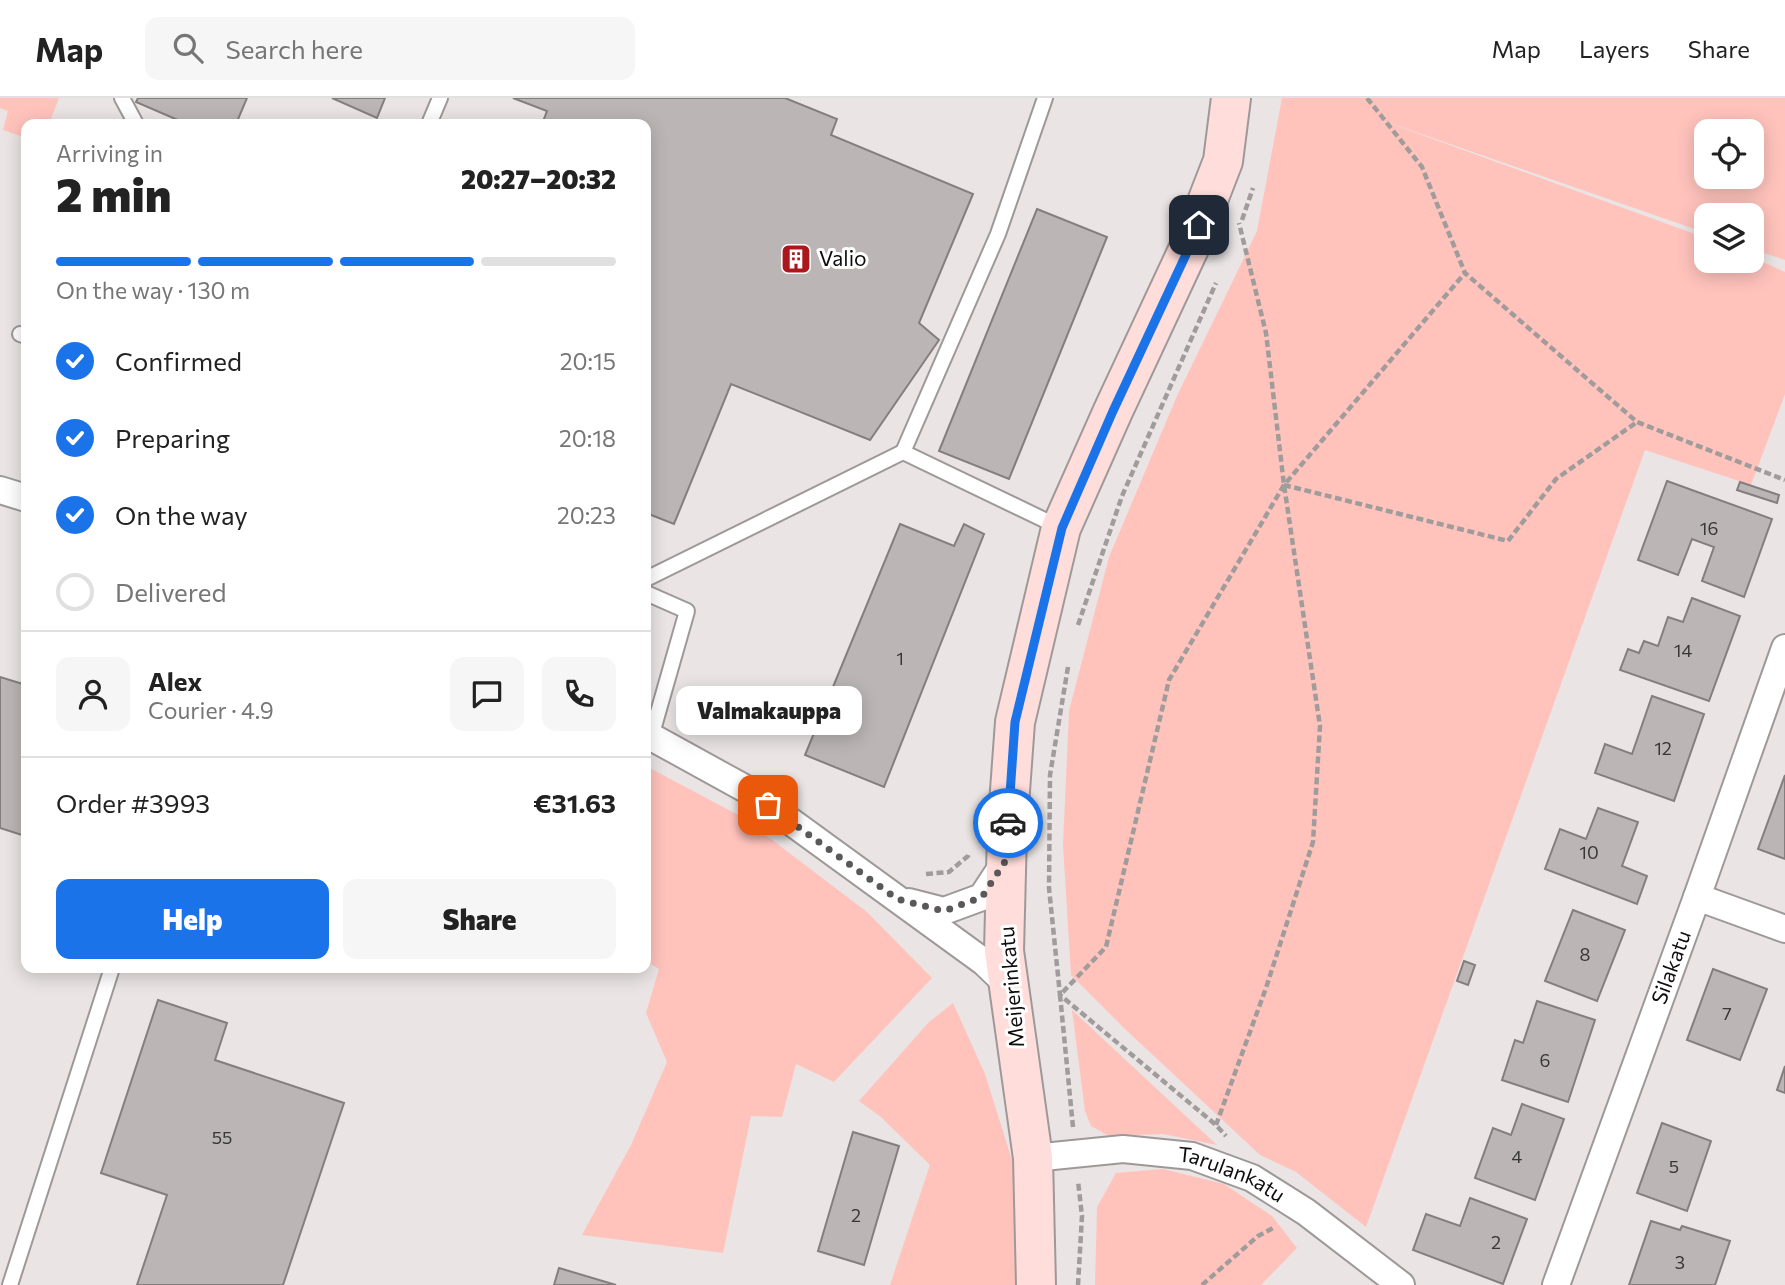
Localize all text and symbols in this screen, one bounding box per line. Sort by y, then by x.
search box [145,17,635,80]
text: Map [35,28,103,69]
icon: search [169,29,207,67]
text: Search here [225,33,363,64]
text: Map [1492,34,1541,63]
text: Layers [1579,34,1650,63]
text: Share [1688,34,1750,63]
map controls [1694,119,1764,273]
button: locate [1694,119,1764,189]
text: Arriving in [56,139,163,167]
text: 20:27–20:32 [461,163,616,194]
text: 2 min [56,165,172,221]
pin [1169,195,1229,255]
button: layers [1694,203,1764,273]
icon: home [1180,206,1218,244]
building icon: Valio [779,242,813,276]
place label: Valio [819,245,867,270]
text: On the way · 130 m [56,276,250,304]
icon: check [56,342,94,380]
text: Confirmed [115,345,242,376]
text: 20:15 [560,347,616,375]
icon: check [56,419,94,457]
text: Preparing [115,422,230,453]
text: 20:18 [559,424,616,452]
icon: check [56,496,94,534]
text: On the way [115,499,248,530]
text: 20:23 [557,501,616,529]
house number: 16 [1700,517,1718,539]
text: Delivered [115,576,226,607]
house number: 14 [1674,639,1692,661]
house number: 1 [896,647,904,669]
button: person [56,657,130,731]
button: chat [450,657,524,731]
button: phone [542,657,616,731]
text: Alex [148,665,202,696]
callout: Valmakauppa [675,686,861,735]
text: Courier · 4.9 [148,696,274,724]
text: Valmakauppa [697,696,841,724]
house number: 12 [1654,737,1672,759]
pin [738,775,798,835]
icon: bag [749,786,787,824]
text: Order #3993 [56,787,210,818]
text: €31.63 [533,787,616,818]
courier [973,788,1043,858]
icon: car [989,804,1027,842]
house number: 10 [1579,841,1599,863]
button: Help [56,879,329,959]
button: Share [343,879,616,959]
street label: Meijerinkatu [993,926,1028,1049]
street label: Silakatu [1645,926,1695,1007]
house number: 8 [1580,943,1591,965]
house number: 7 [1722,1002,1732,1024]
house number: 6 [1540,1049,1550,1071]
house number: 55 [212,1126,232,1148]
street label: Tarulankatu [1177,1141,1290,1207]
house number: 4 [1512,1145,1523,1167]
house number: 5 [1669,1155,1679,1177]
house number: 2 [851,1204,861,1226]
house number: 2 [1491,1231,1501,1253]
house number: 3 [1675,1251,1685,1273]

